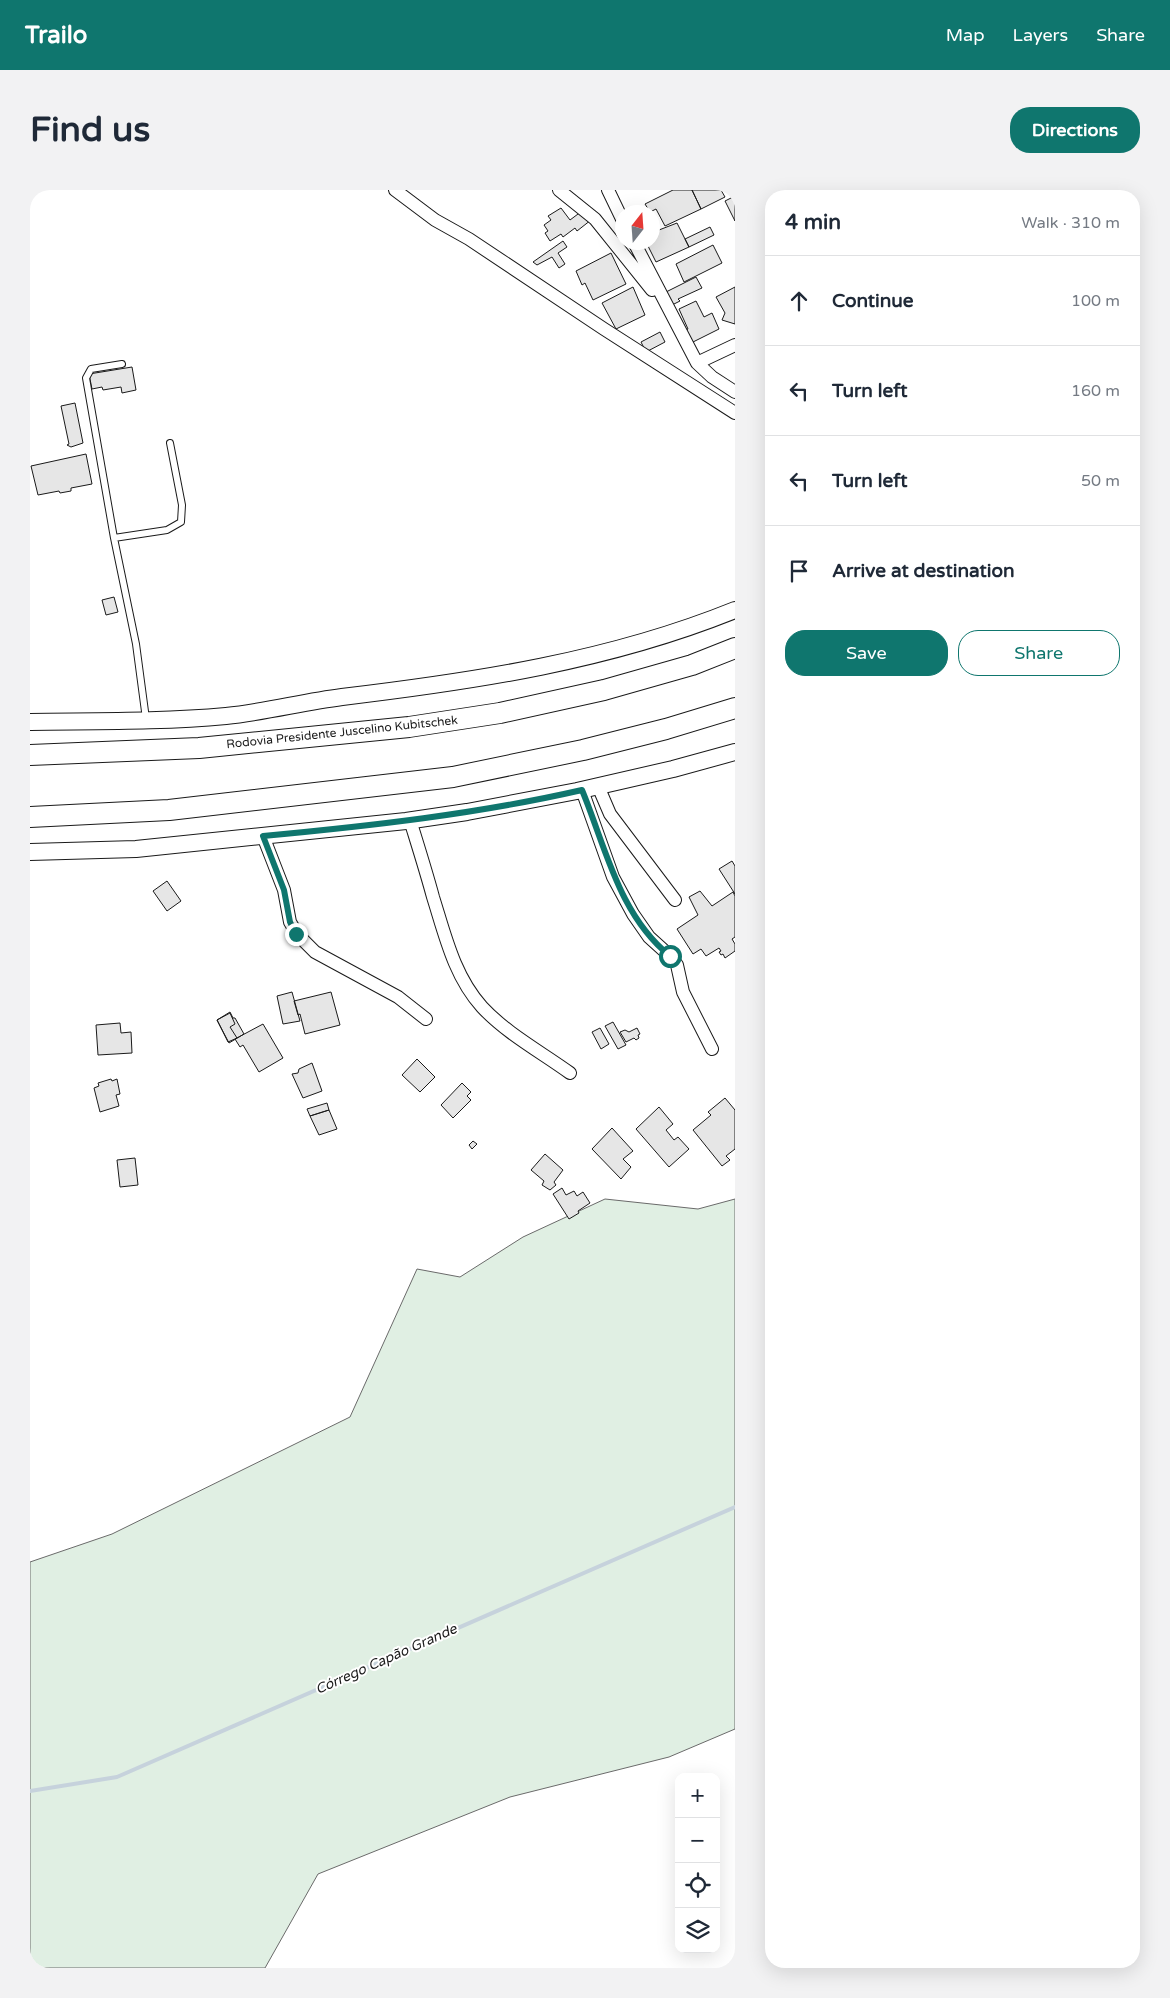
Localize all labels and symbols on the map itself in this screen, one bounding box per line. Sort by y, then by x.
north arrow [615,205,660,250]
street label: Rodovia Presidente Juscelino Kubitschek [226,713,459,751]
route end [285,923,308,946]
route start [659,945,682,968]
water label: Córrego Capão Grande [313,1620,460,1698]

